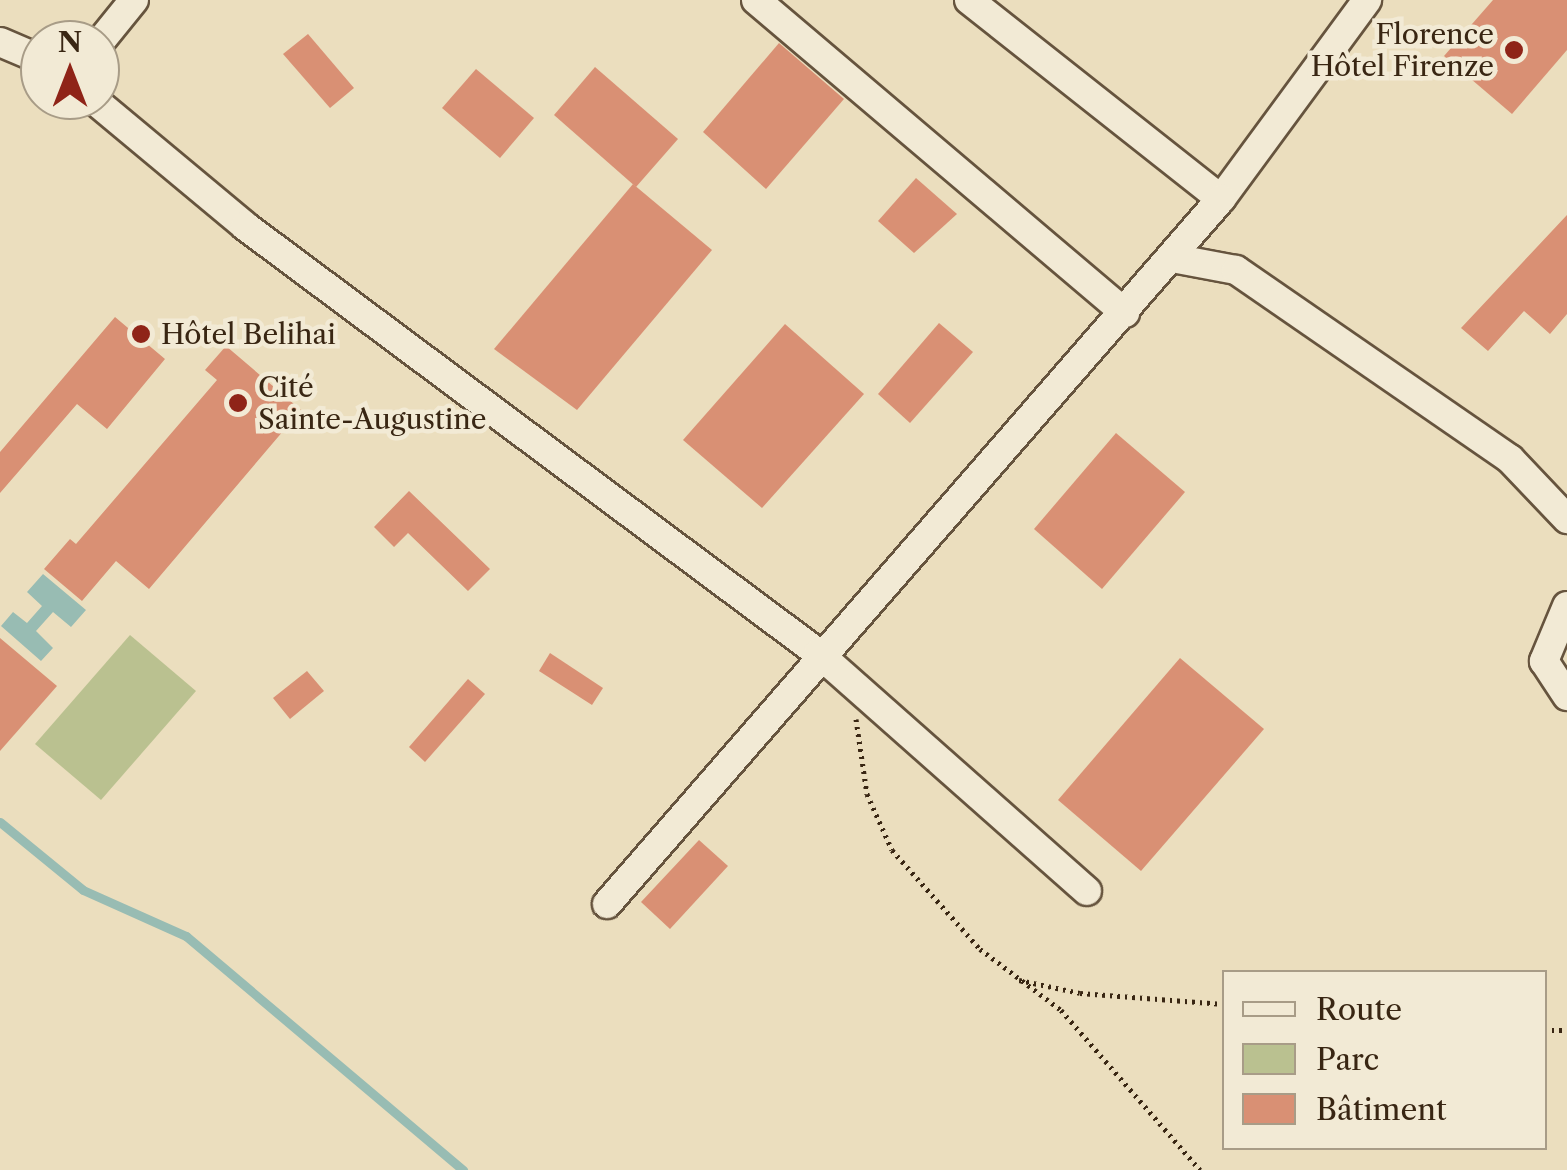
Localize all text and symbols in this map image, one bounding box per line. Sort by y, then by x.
place label: Florence Hôtel Firenze [1311,17,1494,83]
north arrow [20,20,120,120]
text: N [58,25,82,59]
marker: Florence Hôtel Firenze [1503,39,1525,61]
place label: Hôtel Belihai [161,317,336,351]
marker: Hôtel Belihai [130,323,152,345]
place label: Cité Sainte-Augustine [258,370,486,436]
marker: Cité Sainte-Augustine [227,392,249,414]
legend [1222,970,1547,1150]
text: Route [1316,991,1402,1028]
text: Parc [1316,1041,1379,1078]
text: Bâtiment [1316,1091,1447,1128]

